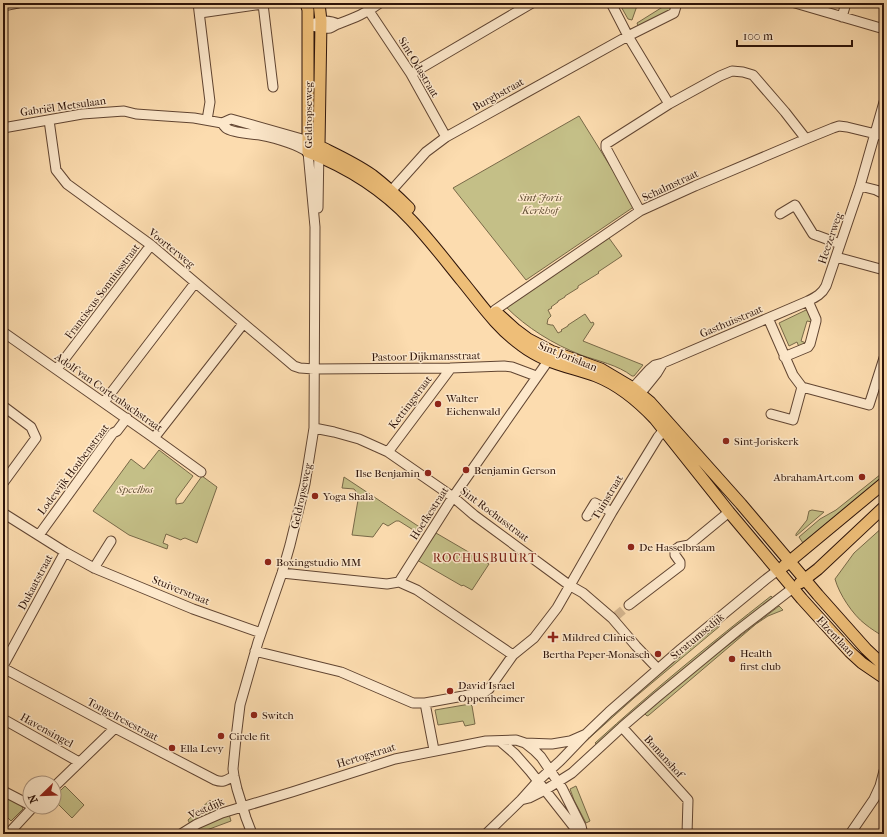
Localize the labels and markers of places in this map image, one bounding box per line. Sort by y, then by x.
place label: Walter Eichenwald [445,392,502,418]
marker: Walter Eichenwald [433,399,443,409]
place label: Sint-Joriskerk [734,435,799,448]
marker: Sint-Joriskerk [721,436,731,446]
place label: Benjamin Gerson [474,464,556,477]
marker: Benjamin Gerson [461,465,471,475]
place label: Ilse Benjamin [355,467,421,480]
marker: Ilse Benjamin [423,468,433,478]
place label: AbrahamArt.com [773,471,855,484]
marker: AbrahamArt.com [857,472,867,482]
place label: Yoga Shala [322,490,374,503]
marker: Yoga Shala [310,491,320,501]
place label: De Hasselbraam [639,541,716,554]
marker: De Hasselbraam [626,542,636,552]
place label: Boxingstudio MM [276,556,361,569]
marker: Boxingstudio MM [263,557,273,567]
marker: Mildred Clinics [547,631,559,643]
place label: Mildred Clinics [562,631,635,644]
place label: Health first club [740,647,781,673]
place label: Bertha Peper-Monasch [542,648,651,661]
marker: Bertha Peper-Monasch [653,649,663,659]
marker: Health first club [727,654,737,664]
place label: David Israel Oppenheimer [458,679,525,705]
marker: David Israel Oppenheimer [445,686,455,696]
place label: Switch [262,709,295,722]
marker: Switch [249,710,259,720]
place label: Circle fit [229,730,270,743]
marker: Circle fit [216,731,226,741]
place label: Ella Levy [180,742,225,755]
marker: Ella Levy [167,743,177,753]

